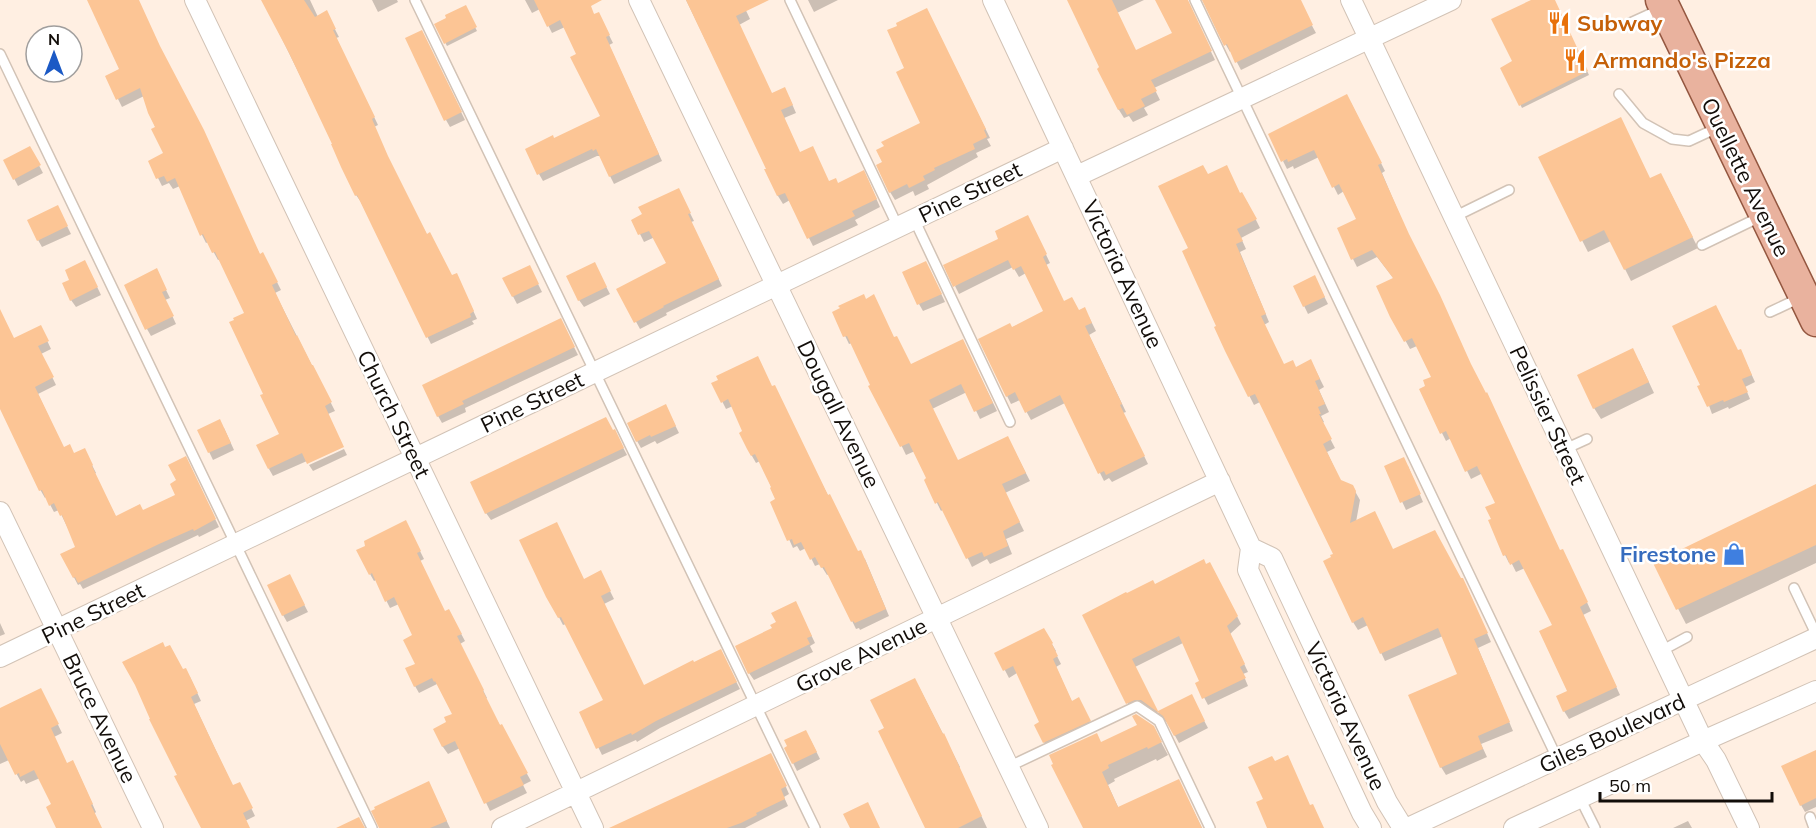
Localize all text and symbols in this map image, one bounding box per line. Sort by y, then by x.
place label: Subway [1577,9,1662,37]
restaurant icon: Subway [1546,10,1572,36]
north arrow [24,24,84,84]
text: N [48,29,60,49]
place label: Armando's Pizza [1593,46,1771,74]
restaurant icon: Armando's Pizza [1562,47,1588,73]
street label: Ouellette Avenue [1695,93,1797,261]
street label: Pine Street [914,155,1026,229]
street label: Victoria Avenue [1076,195,1170,353]
street label: Dougall Avenue [791,336,887,492]
street label: Pelissier Street [1504,341,1592,489]
street label: Church Street [351,345,437,483]
street label: Pine Street [476,365,588,439]
place label: Firestone [1620,540,1716,568]
shop icon: Firestone [1721,541,1747,567]
street label: Pine Street [37,576,149,650]
street label: Grove Avenue [791,611,931,699]
street label: Victoria Avenue [1299,637,1393,795]
street label: Bruce Avenue [57,649,143,787]
street label: Giles Boulevard [1534,687,1690,779]
scale bar [1600,765,1772,803]
text: 50 m [1609,774,1651,797]

